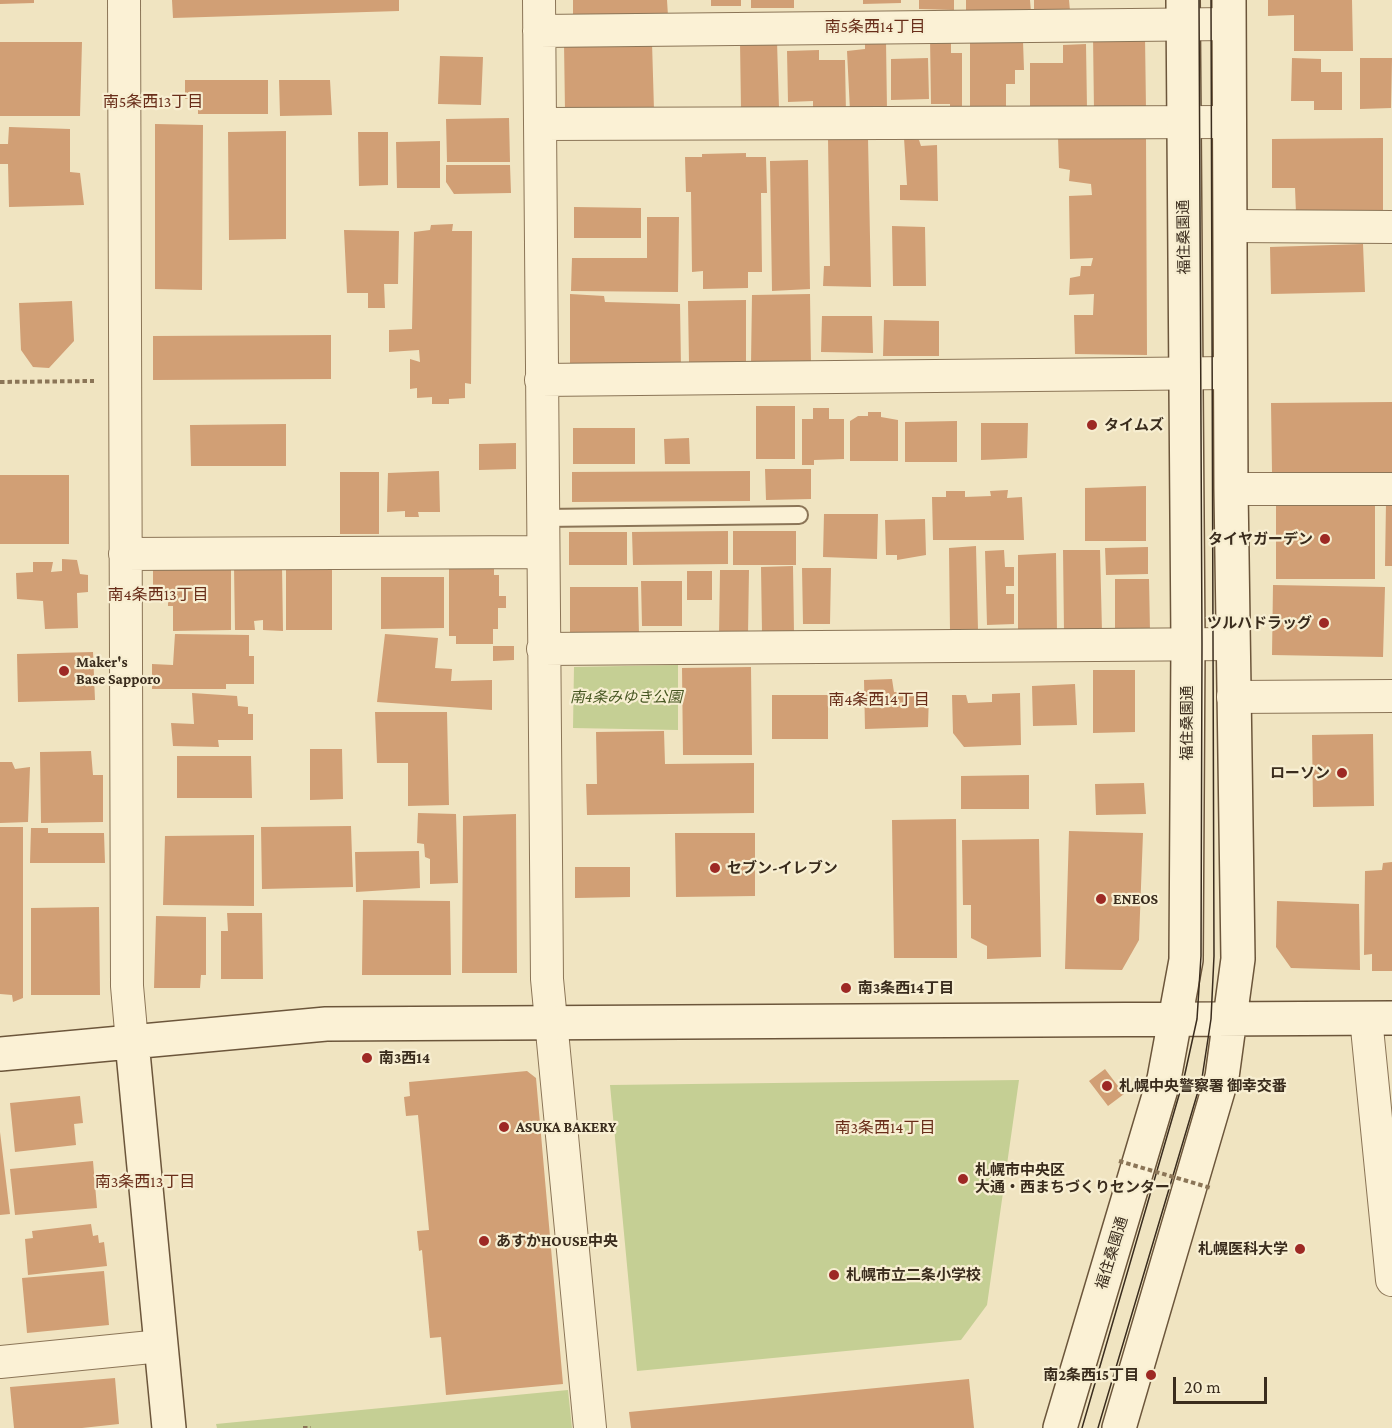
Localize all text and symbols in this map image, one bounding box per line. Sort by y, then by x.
district label: 南5条西14丁目 [824,17,926,37]
district label: 南5条西13丁目 [103,92,203,112]
street label: 福住桑園通 [1174,199,1194,275]
place label: タイムズ [1104,416,1164,434]
marker: タイムズ [1085,418,1099,432]
place label: タイヤガーデン [1208,530,1313,548]
marker: タイヤガーデン [1318,532,1332,546]
district label: 南4条西13丁目 [107,585,209,605]
place label: ツルハドラッグ [1207,614,1312,632]
marker: ツルハドラッグ [1317,616,1331,630]
place label: Maker's Base Sapporo [76,653,161,688]
marker: Maker's Base Sapporo [57,664,71,678]
street label: 福住桑園通 [1178,686,1196,760]
park label: 南4条みゆき公園 [570,688,682,706]
district label: 南4条西14丁目 [828,690,930,710]
place label: ローソン [1270,764,1330,782]
marker: ローソン [1335,766,1349,780]
place label: セブン-イレブン [727,859,838,877]
marker: セブン-イレブン [708,861,722,875]
place label: ENEOS [1113,890,1158,908]
marker: ENEOS [1094,892,1108,906]
place label: 南3条西14丁目 [858,979,954,997]
marker: 南3条西14丁目 [839,981,853,995]
place label: 南3西14 [379,1049,430,1067]
marker: 南3西14 [360,1051,374,1065]
place label: 札幌中央警察署 御幸交番 [1119,1077,1287,1095]
marker: 札幌中央警察署 御幸交番 [1100,1079,1114,1093]
place label: ASUKA BAKERY [516,1118,616,1136]
district label: 南3条西14丁目 [834,1118,936,1138]
marker: ASUKA BAKERY [497,1120,511,1134]
place label: 札幌市中央区 大通・西まちづくりセンター [975,1161,1170,1196]
district label: 南3条西13丁目 [95,1172,195,1192]
marker: 札幌市中央区 大通・西まちづくりセンター [956,1172,970,1186]
street label: 福住桑園通 [1092,1215,1132,1291]
place label: あすかHOUSE中央 [496,1232,618,1250]
marker: あすかHOUSE中央 [477,1234,491,1248]
place label: 札幌医科大学 [1198,1240,1288,1258]
marker: 札幌医科大学 [1293,1242,1307,1256]
place label: 札幌市立二条小学校 [846,1266,981,1284]
marker: 札幌市立二条小学校 [827,1268,841,1282]
scale bar [1176,1365,1270,1403]
place label: 南2条西15丁目 [1043,1366,1139,1384]
marker: 南2条西15丁目 [1144,1368,1158,1382]
text: 20 m [1184,1377,1221,1397]

